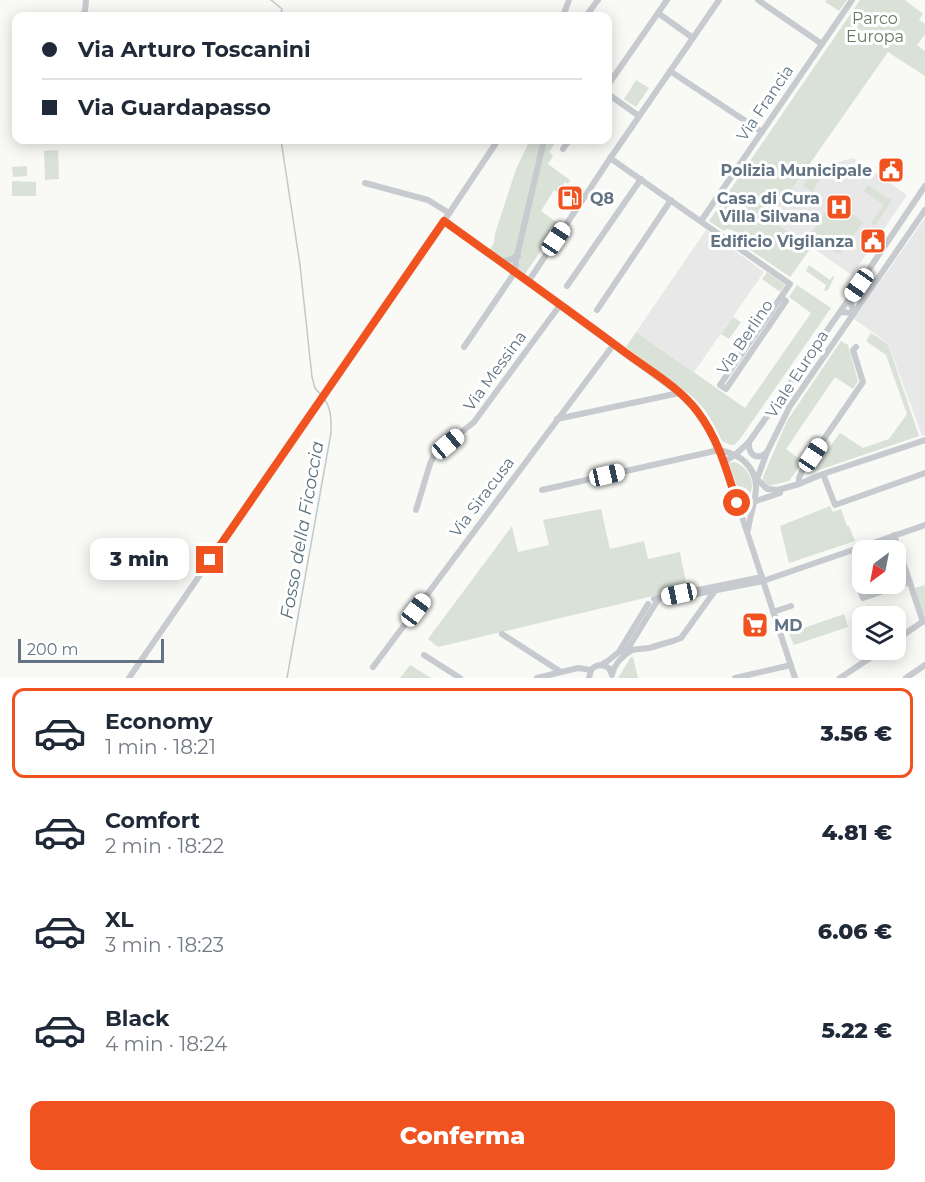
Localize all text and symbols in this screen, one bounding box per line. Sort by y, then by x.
park label: Parco Europa [846,9,904,46]
text: Via Arturo Toscanini [78,36,311,63]
street label: Via Francia [733,61,797,145]
text: Via Guardapasso [78,94,271,121]
public building icon: Polizia Municipale [876,155,906,185]
place label: Polizia Municipale [720,161,872,180]
fuel station icon: Q8 [555,183,585,213]
place label: Q8 [590,189,614,208]
place label: Casa di Cura Villa Silvana [717,189,820,226]
hospital icon: Casa di Cura Villa Silvana [824,192,854,222]
car [538,219,574,259]
public building icon: Edificio Vigilanza [858,226,888,256]
place label: Edificio Vigilanza [710,232,854,251]
car [841,265,877,305]
street label: Via Berlino [713,296,777,378]
street label: Via Messina [460,327,530,415]
street label: Viale Europa [762,327,832,421]
car [428,426,468,462]
car [795,435,831,475]
water label: Fosso della Ficoccia [276,439,328,621]
street label: Via Siracusa [446,453,518,541]
car [587,462,627,488]
route start [723,489,750,516]
callout: 3 min [90,539,189,581]
north arrow [852,540,906,594]
map controls [852,540,906,660]
route end [196,546,223,573]
text: 3 min [110,547,169,571]
car [660,581,698,607]
car [398,590,434,630]
button: layers [852,606,906,660]
supermarket icon: MD [740,610,770,640]
place label: MD [774,616,803,635]
scale bar [18,636,164,664]
text: 200 m [27,640,78,659]
icon: car [33,706,87,760]
text: Economy [105,708,213,735]
text: 3.56 € [820,720,892,747]
text: 1 min · 18:21 [105,735,216,759]
icon: car [33,805,87,859]
text: Comfort [105,807,200,834]
text: 4.81 € [822,819,892,846]
text: 2 min · 18:22 [105,834,224,858]
icon: car [33,904,87,958]
text: XL [105,906,134,933]
text: 6.06 € [818,918,892,945]
text: 3 min · 18:23 [105,933,224,957]
icon: car [33,1003,87,1057]
text: Black [105,1005,169,1032]
text: 5.22 € [821,1017,892,1044]
text: 4 min · 18:24 [105,1032,227,1056]
button: Conferma [30,1101,895,1170]

